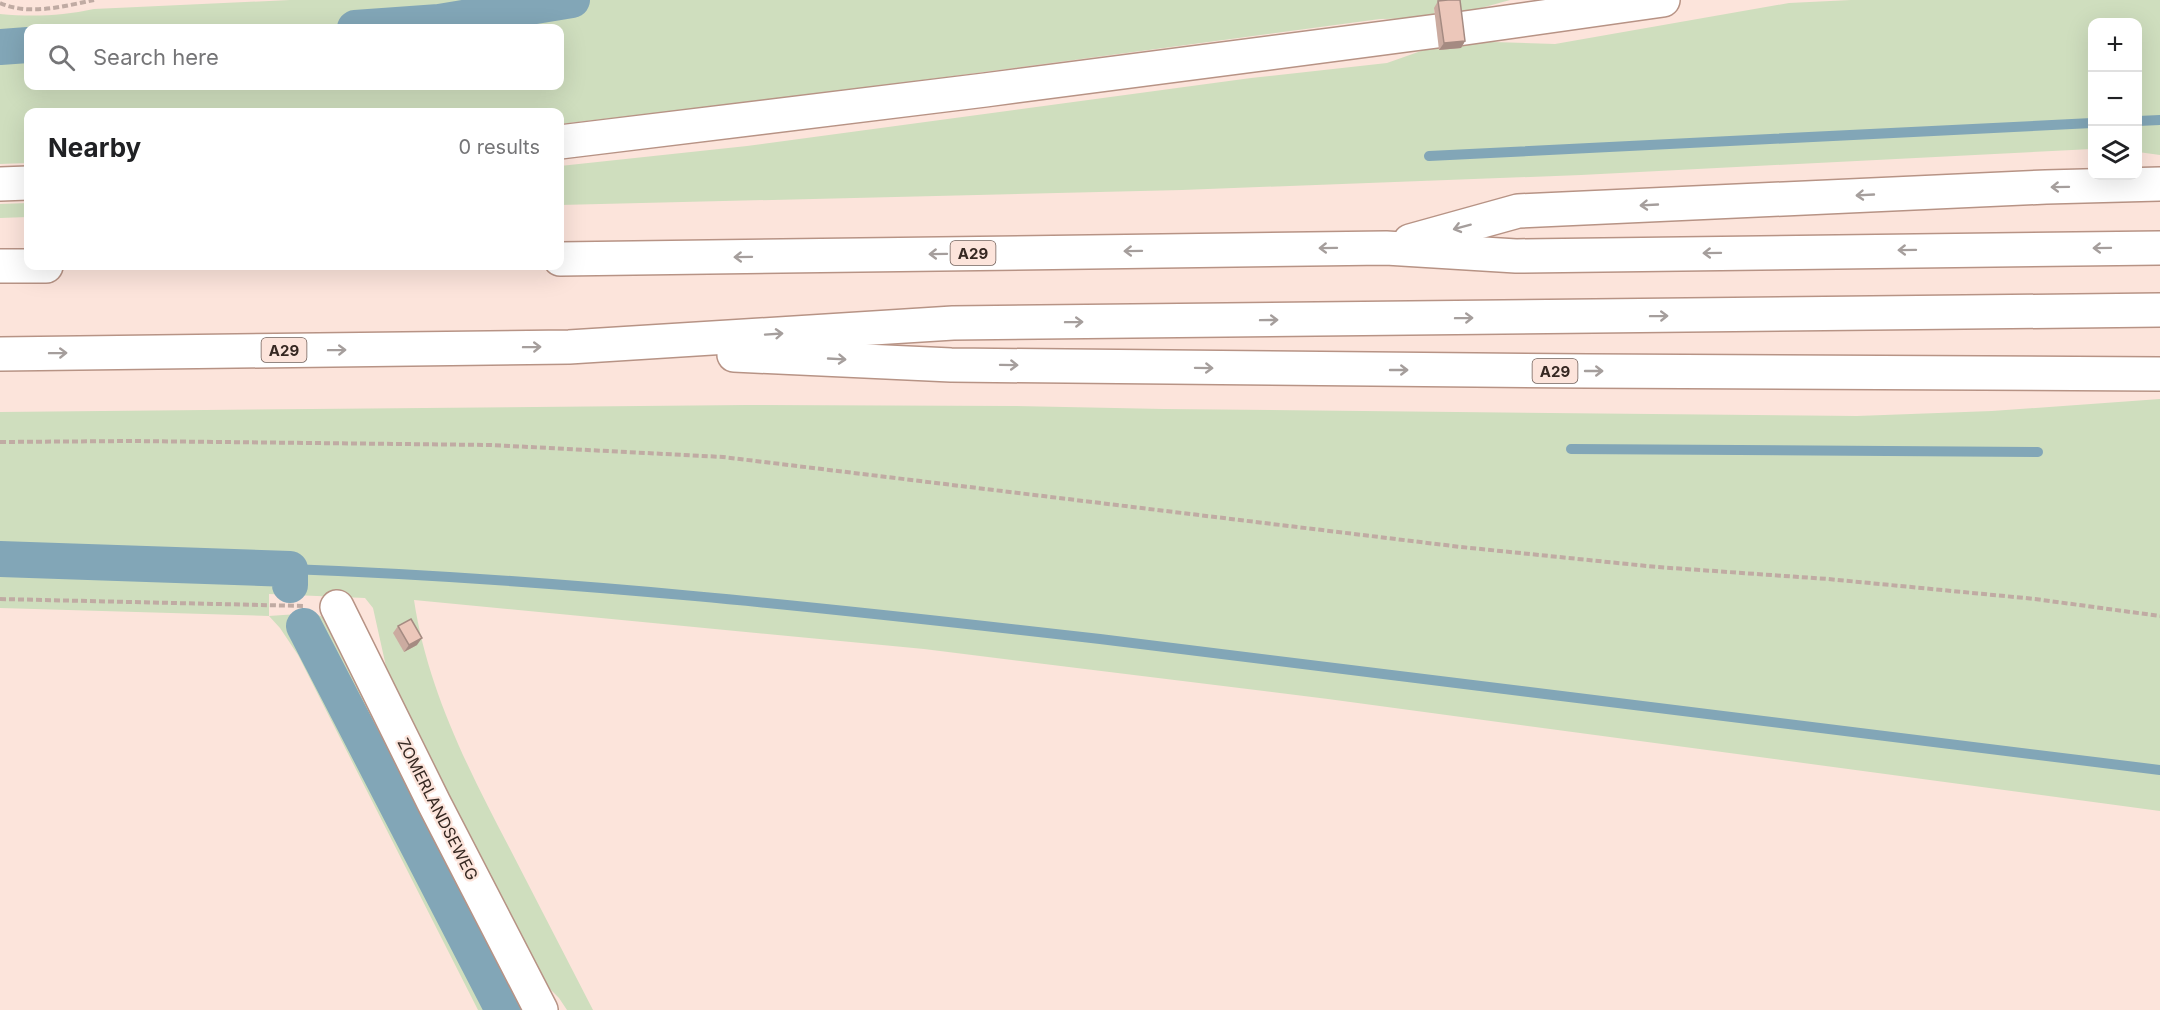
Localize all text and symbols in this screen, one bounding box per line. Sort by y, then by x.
map controls [2088,18,2142,180]
button: + [2088,18,2142,72]
search box [24,24,564,90]
icon: search [45,41,78,74]
text: Search here [93,44,219,70]
button: − [2088,72,2142,126]
button: layers [2088,126,2142,180]
text: Nearby [48,132,141,163]
text: 0 results [458,135,540,159]
one-way arrow [2050,181,2070,192]
one-way arrow [1855,190,1875,201]
one-way arrow [1639,200,1659,211]
one-way arrow [1453,221,1472,233]
road number: A29 [950,241,996,265]
one-way arrow [1318,243,1338,254]
one-way arrow [2092,243,2112,254]
one-way arrow [1123,245,1143,257]
one-way arrow [1897,245,1917,256]
one-way arrow [1702,247,1722,259]
one-way arrow [928,248,948,260]
one-way arrow [733,251,753,263]
one-way arrow [1649,310,1669,322]
one-way arrow [1454,312,1474,324]
one-way arrow [1259,314,1279,326]
one-way arrow [1064,316,1084,328]
one-way arrow [763,328,783,339]
road number: A29 [262,338,306,362]
one-way arrow [522,341,542,353]
one-way arrow [327,344,347,355]
one-way arrow [48,347,68,359]
one-way arrow [826,354,846,365]
road number: A29 [1532,359,1578,383]
one-way arrow [999,360,1019,371]
one-way arrow [1194,362,1214,374]
one-way arrow [1389,364,1409,376]
one-way arrow [1584,366,1604,377]
street label: ZOMERLANDSEWEG [393,735,483,883]

